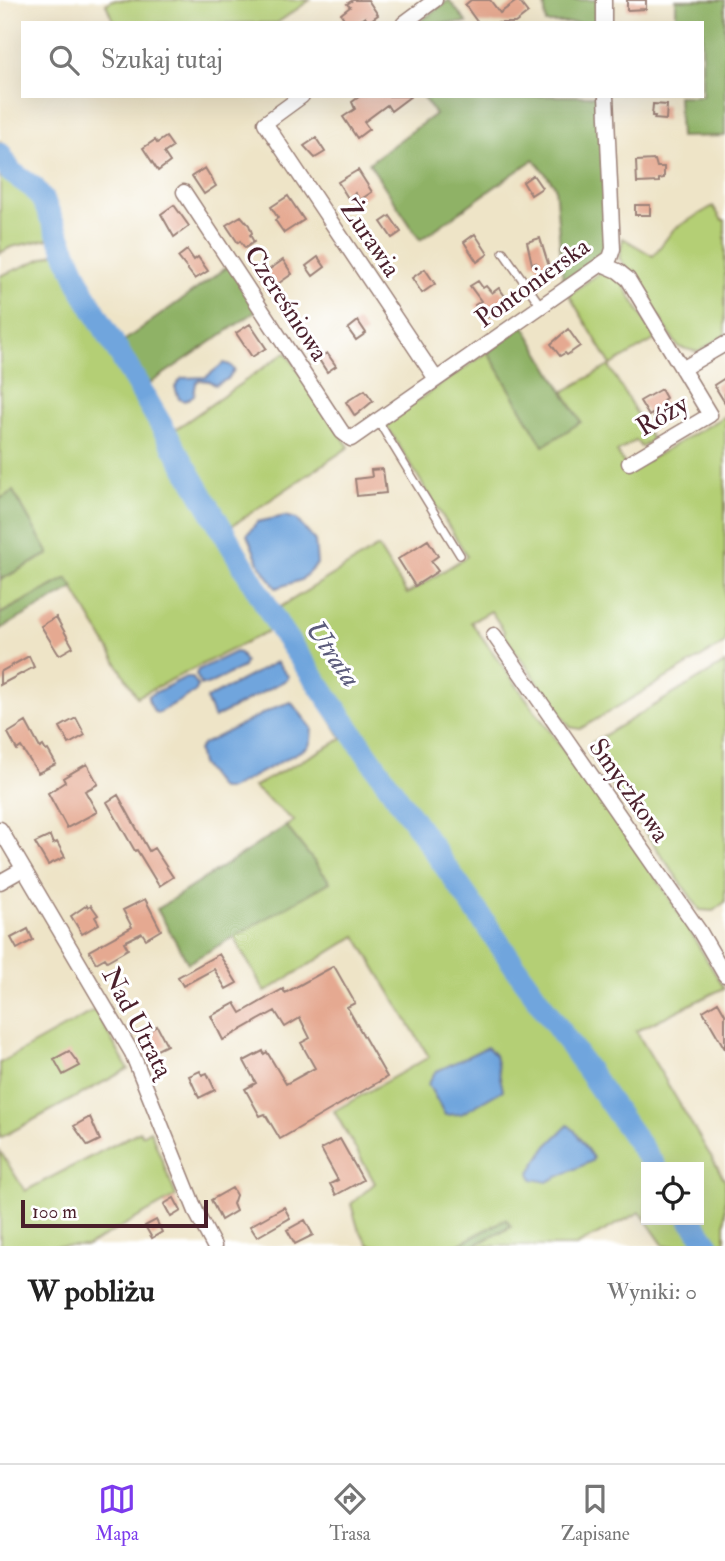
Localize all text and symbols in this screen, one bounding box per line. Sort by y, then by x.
search box [21,21,704,98]
icon: search [45,41,83,79]
text: Szukaj tutaj [101,44,223,76]
street label: Żurawia [333,193,410,284]
street label: Pontonierska [469,230,596,335]
street label: Czereśniowa [237,240,335,367]
street label: Róży [631,388,695,444]
water label: Utrata [297,613,368,694]
street label: Smyczkowa [582,732,677,849]
street label: Nad Utratą [95,962,181,1085]
map controls [641,1162,704,1225]
button: locate [641,1162,704,1225]
scale bar [21,1197,208,1229]
text: 100 m [32,1200,77,1224]
text: W pobliżu [28,1273,155,1310]
text: Wyniki: 0 [607,1277,697,1306]
tab: Mapa [95,1480,139,1546]
tab: Trasa [329,1480,371,1546]
tab: Zapisane [561,1480,630,1546]

